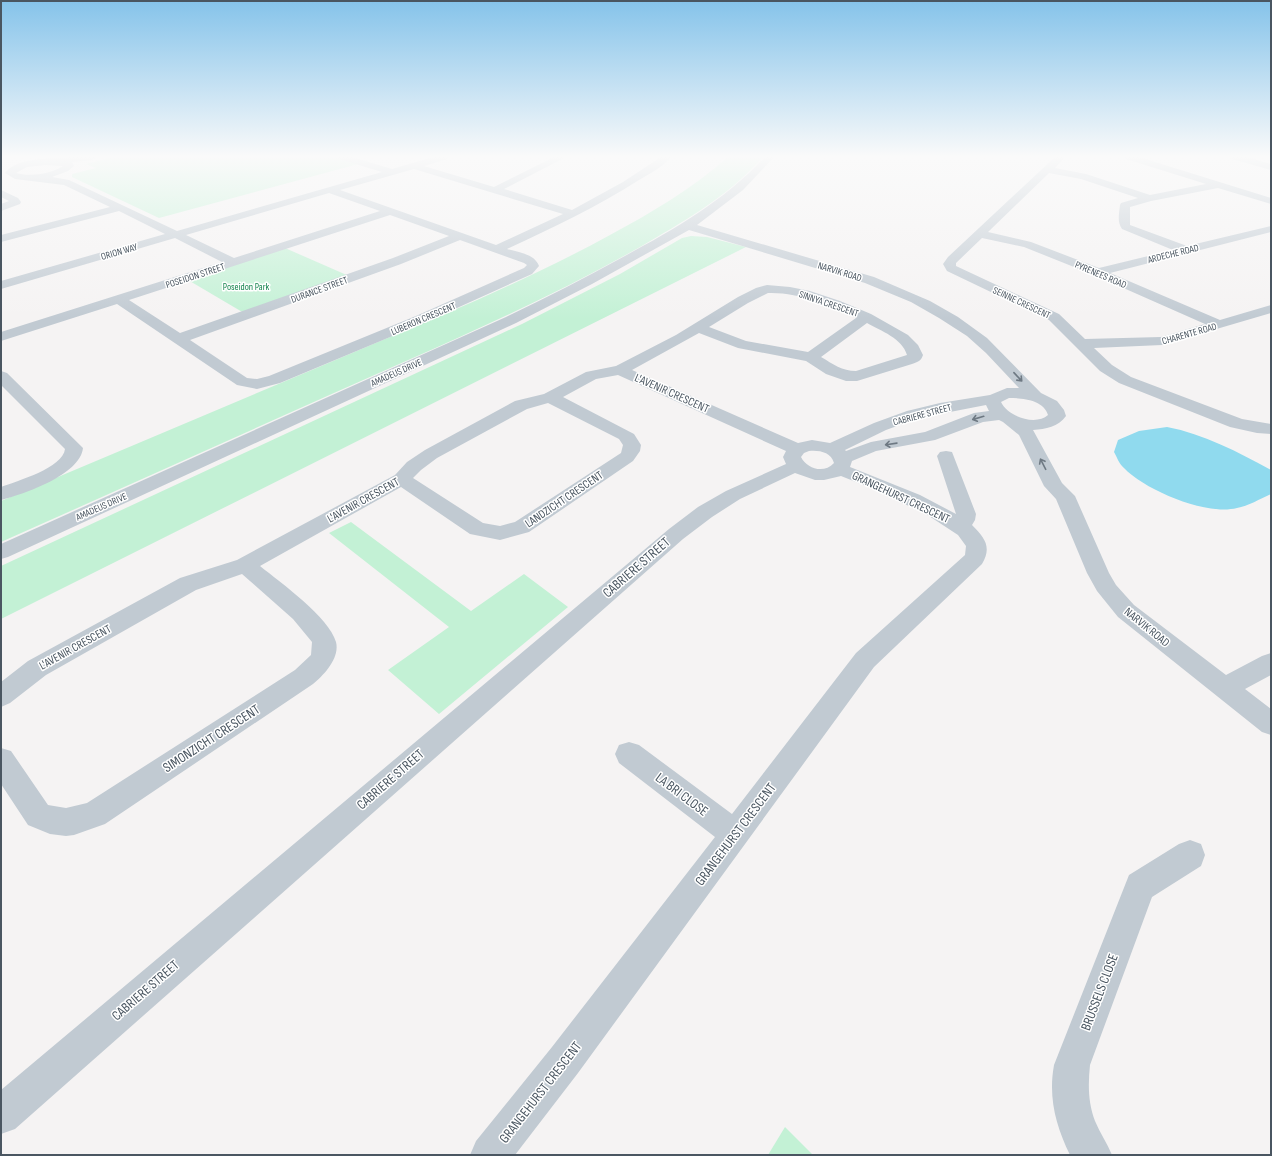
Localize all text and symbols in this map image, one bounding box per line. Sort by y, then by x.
street label: ORION WAY [100,241,140,263]
street label: ARDECHE ROAD [1146,242,1200,266]
street label: PYRENEES ROAD [1073,259,1128,291]
street label: NARVIK ROAD [816,260,863,284]
street label: POSEIDON STREET [164,261,226,291]
street label: DURANCE STREET [289,274,349,306]
park label: Poseidon Park [223,281,270,293]
street label: SEINNE CRESCENT [991,284,1052,322]
street label: SINNYA CRESCENT [797,288,860,320]
street label: LUBERON CRESCENT [389,300,458,338]
street label: CHARENTE ROAD [1160,320,1218,348]
street label: AMADEUS DRIVE [368,356,424,390]
street label: L'AVENIR CRESCENT [632,370,711,417]
one-way arrow [1013,372,1022,382]
street label: CABRIERE STREET [892,401,953,429]
one-way arrow [971,415,984,422]
one-way arrow [885,440,898,448]
one-way arrow [1039,459,1046,471]
street label: LANDZICHT CRESCENT [522,468,606,531]
street label: GRANGEHURST CRESCENT [849,468,952,527]
street label: L'AVENIR CRESCENT [325,474,402,526]
street label: AMADEUS DRIVE [73,490,129,524]
street label: CABRIERE STREET [599,533,674,601]
street label: NARVIK ROAD [1121,604,1173,650]
street label: L'AVENIR CRESCENT [37,621,114,673]
street label: SIMONZICHT CRESCENT [160,701,263,776]
street label: CABRIERE STREET [353,745,428,813]
street label: LA BRI CLOSE [652,769,712,820]
street label: GRANGEHURST CRESCENT [691,779,780,889]
street label: BRUSSELS CLOSE [1077,951,1122,1033]
street label: CABRIERE STREET [108,956,183,1024]
street label: GRANGEHURST CRESCENT [496,1038,585,1146]

